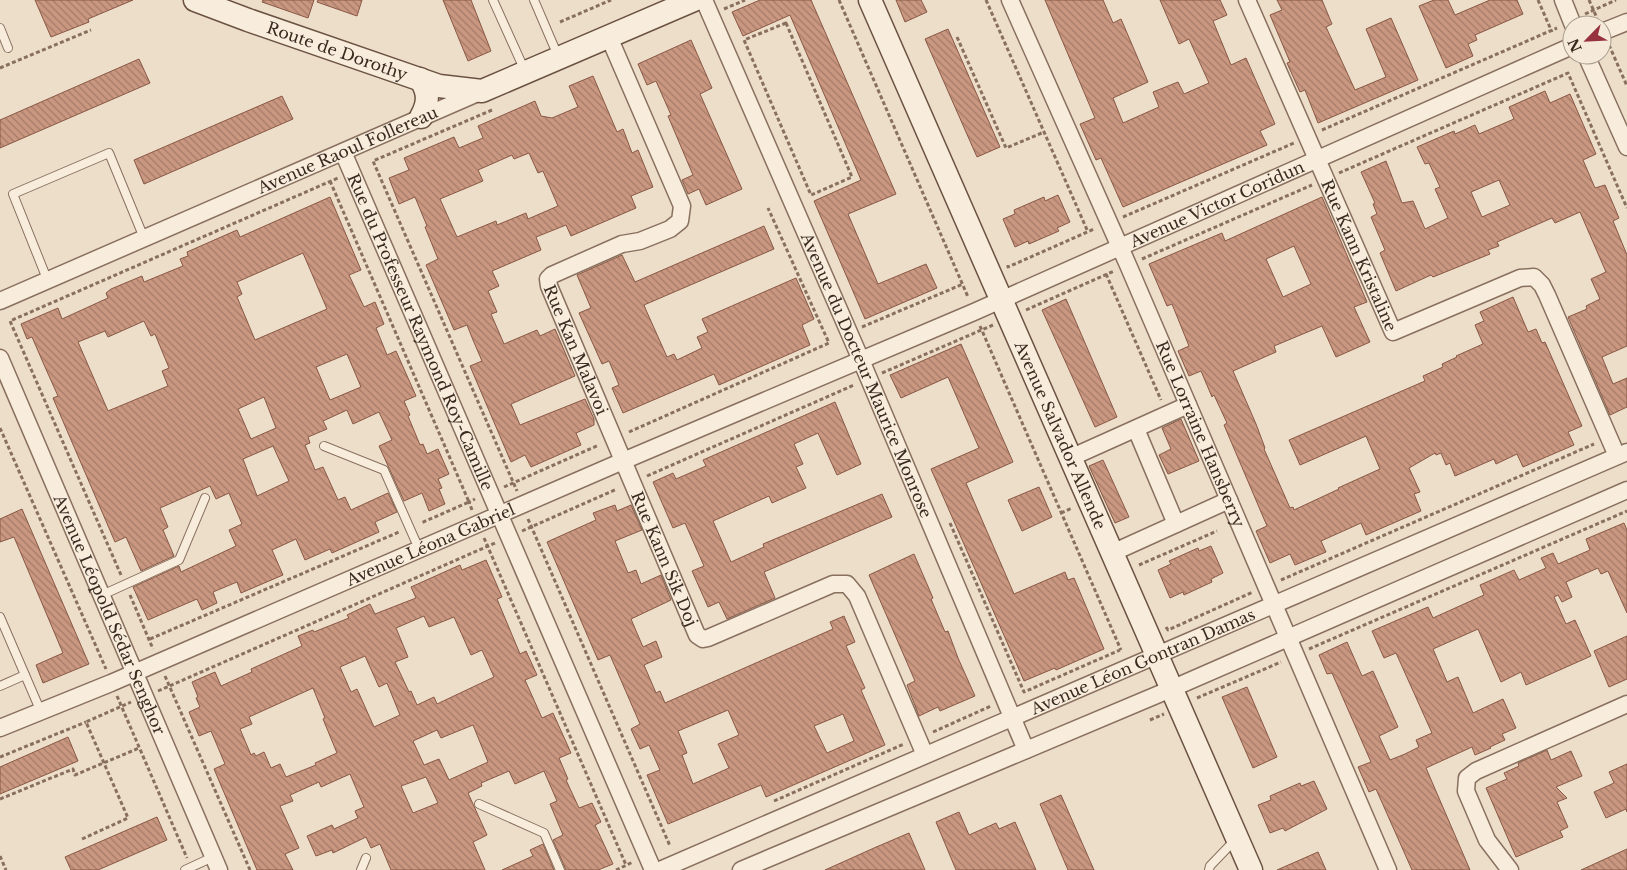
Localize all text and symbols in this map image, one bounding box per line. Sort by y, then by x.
north arrow [1562,15,1612,65]
street label: Route de Dorothy [264,17,411,85]
text: N [1564,36,1586,55]
street label: Avenue Raoul Follereau [253,102,441,198]
street label: Avenue Victor Coridun [1126,156,1307,252]
street label: Rue du Professeur Raymond Roy-Camille [343,170,498,494]
street label: Rue Kann Kristaline [1317,176,1401,334]
street label: Avenue du Docteur Maurice Monrose [796,229,937,521]
street label: Rue Kan Malavoi [540,282,613,418]
street label: Avenue Salvador Allende [1010,337,1111,532]
street label: Rue Lorraine Hansberry [1152,338,1250,531]
street label: Rue Kann Sik Doj [627,488,702,629]
street label: Avenue Léopold Sédar Senghor [49,491,170,738]
street label: Avenue Léona Gabriel [342,499,518,590]
street label: Avenue Léon Gontran Damas [1027,604,1258,719]

